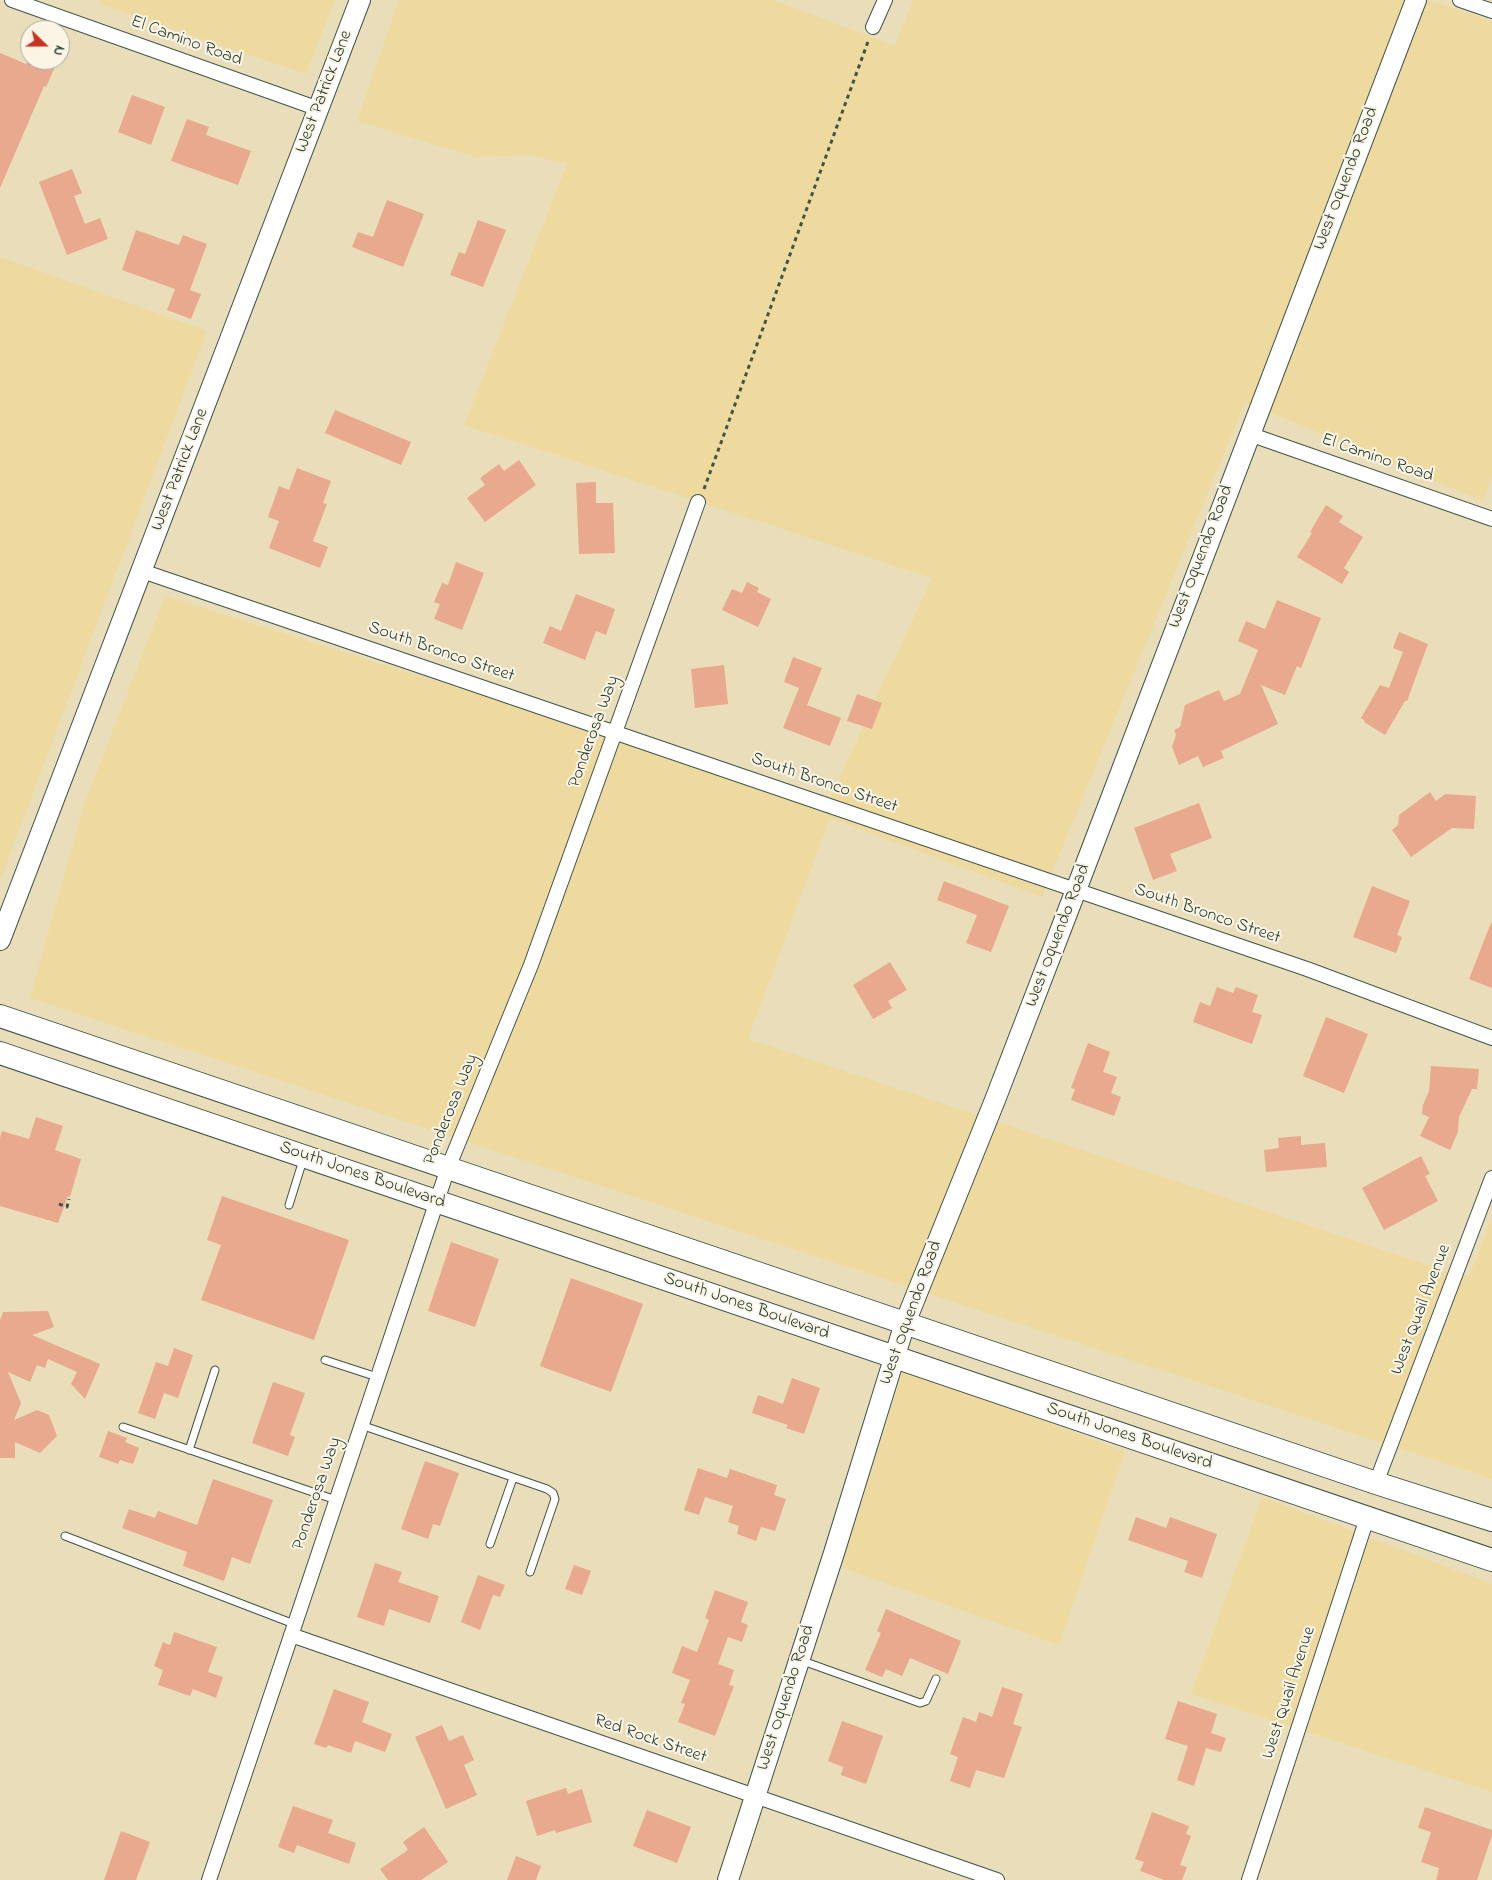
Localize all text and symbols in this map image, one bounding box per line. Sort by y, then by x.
street label: El Camino Road [127,12,245,72]
north arrow [20,20,70,70]
street label: West Patrick Lane [292,28,358,156]
text: N [47,42,70,59]
street label: West Oquendo Road [1310,104,1384,254]
street label: West Patrick Lane [148,406,214,534]
street label: El Camino Road [1318,430,1436,488]
street label: West Oquendo Road [1165,482,1239,632]
street label: South Bronco Street [365,618,517,688]
street label: Ponderosa Way [565,673,625,791]
street label: South Bronco Street [748,749,900,819]
street label: West Oquendo Road [1022,861,1096,1011]
street label: South Bronco Street [1131,880,1283,950]
street label: Ponderosa Way [420,1051,484,1169]
street label: South Jones Boulevard [276,1137,448,1215]
street label: West Oquendo Road [876,1238,948,1388]
street label: West Quail Avenue [1387,1242,1457,1378]
street label: South Jones Boulevard [660,1268,832,1346]
street label: South Jones Boulevard [1043,1398,1215,1476]
street label: Ponderosa Way [289,1435,347,1553]
street label: West Oquendo Road [753,1623,821,1773]
street label: West Quail Avenue [1258,1624,1322,1762]
street label: Red Rock Street [591,1711,709,1769]

